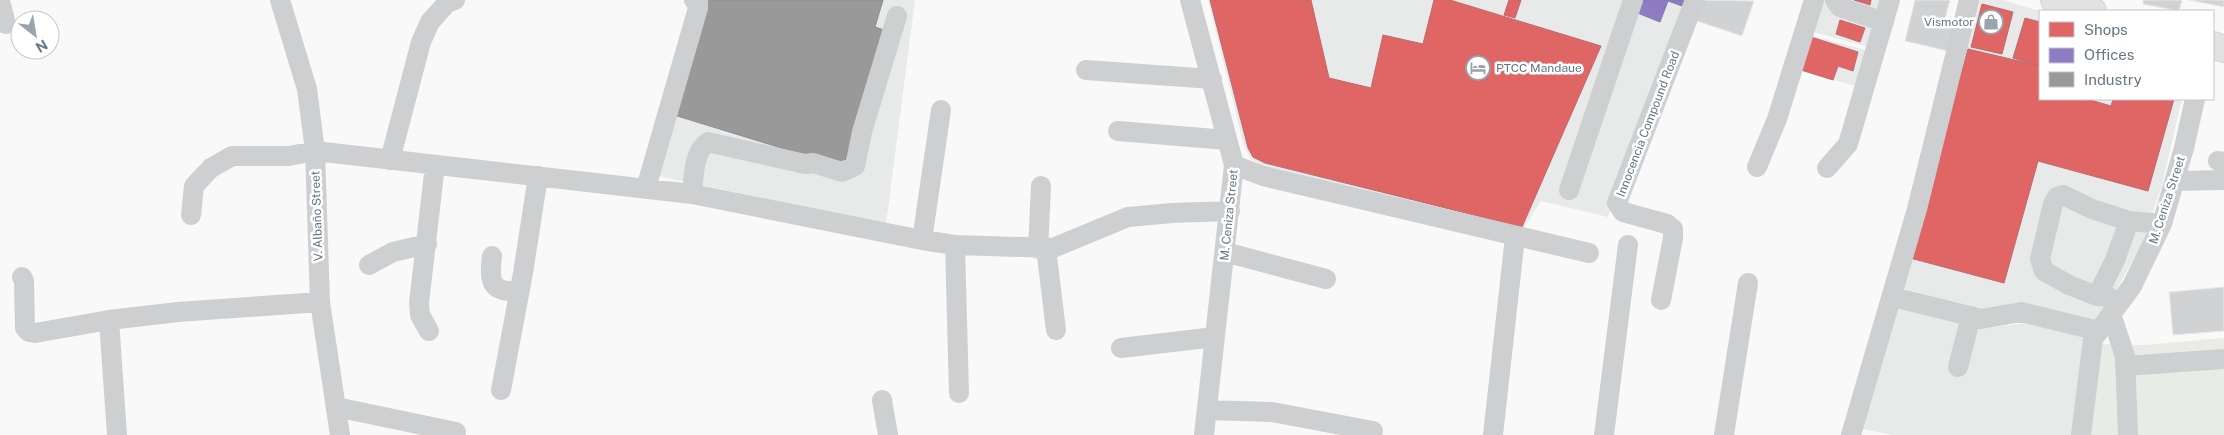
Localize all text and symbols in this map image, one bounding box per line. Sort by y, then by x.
shop icon: Vismotor [1978,9,2004,35]
north arrow [10,10,60,60]
legend [2039,10,2214,100]
place label: Vismotor [1924,15,1974,29]
text: Shops [2084,21,2128,38]
text: N [33,36,51,56]
text: Offices [2084,46,2134,63]
street label: Innocencia Compound Road [1614,49,1682,199]
hotel icon: PTCC Mandaue [1465,55,1491,81]
place label: PTCC Mandaue [1496,61,1582,75]
text: Industry [2084,71,2142,88]
street label: M. Ceniza Street [2146,154,2188,246]
street label: M. Ceniza Street [1217,168,1241,261]
street label: V. Albaño Street [308,170,326,261]

